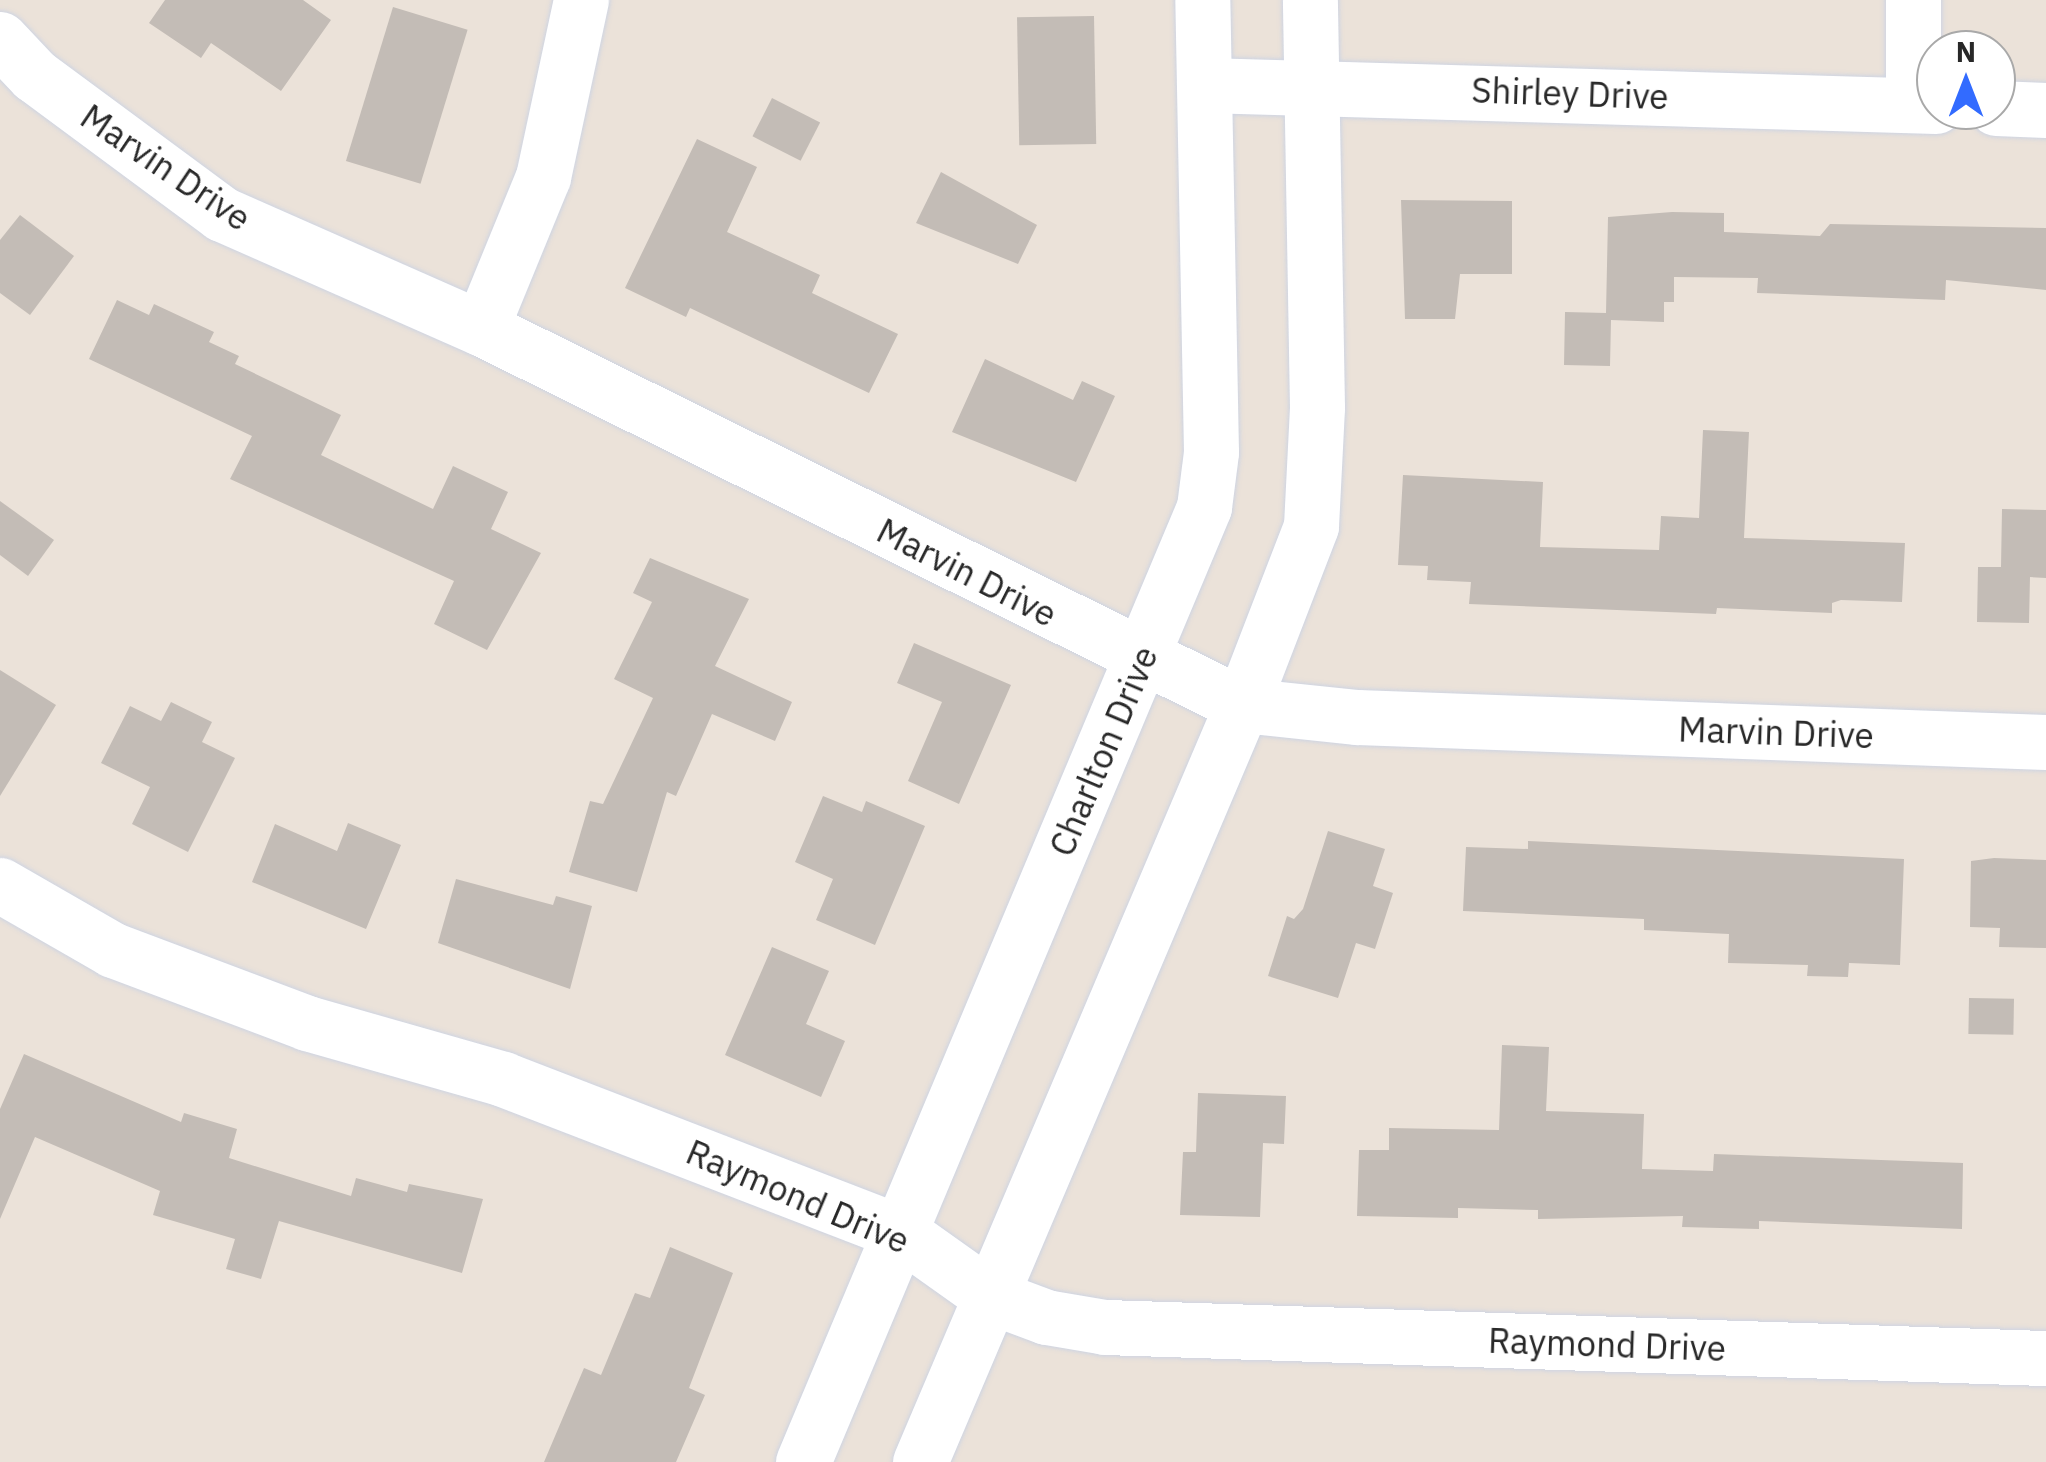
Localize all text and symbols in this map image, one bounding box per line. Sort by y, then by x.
north arrow [1916,30,2016,130]
text: N [1956,33,1976,70]
street label: Shirley Drive [1471,69,1669,117]
street label: Marvin Drive [73,95,259,239]
street label: Marvin Drive [870,509,1064,635]
street label: Charlton Drive [1040,640,1166,862]
street label: Marvin Drive [1678,708,1874,756]
street label: Raymond Drive [680,1130,916,1262]
street label: Raymond Drive [1487,1319,1727,1369]

